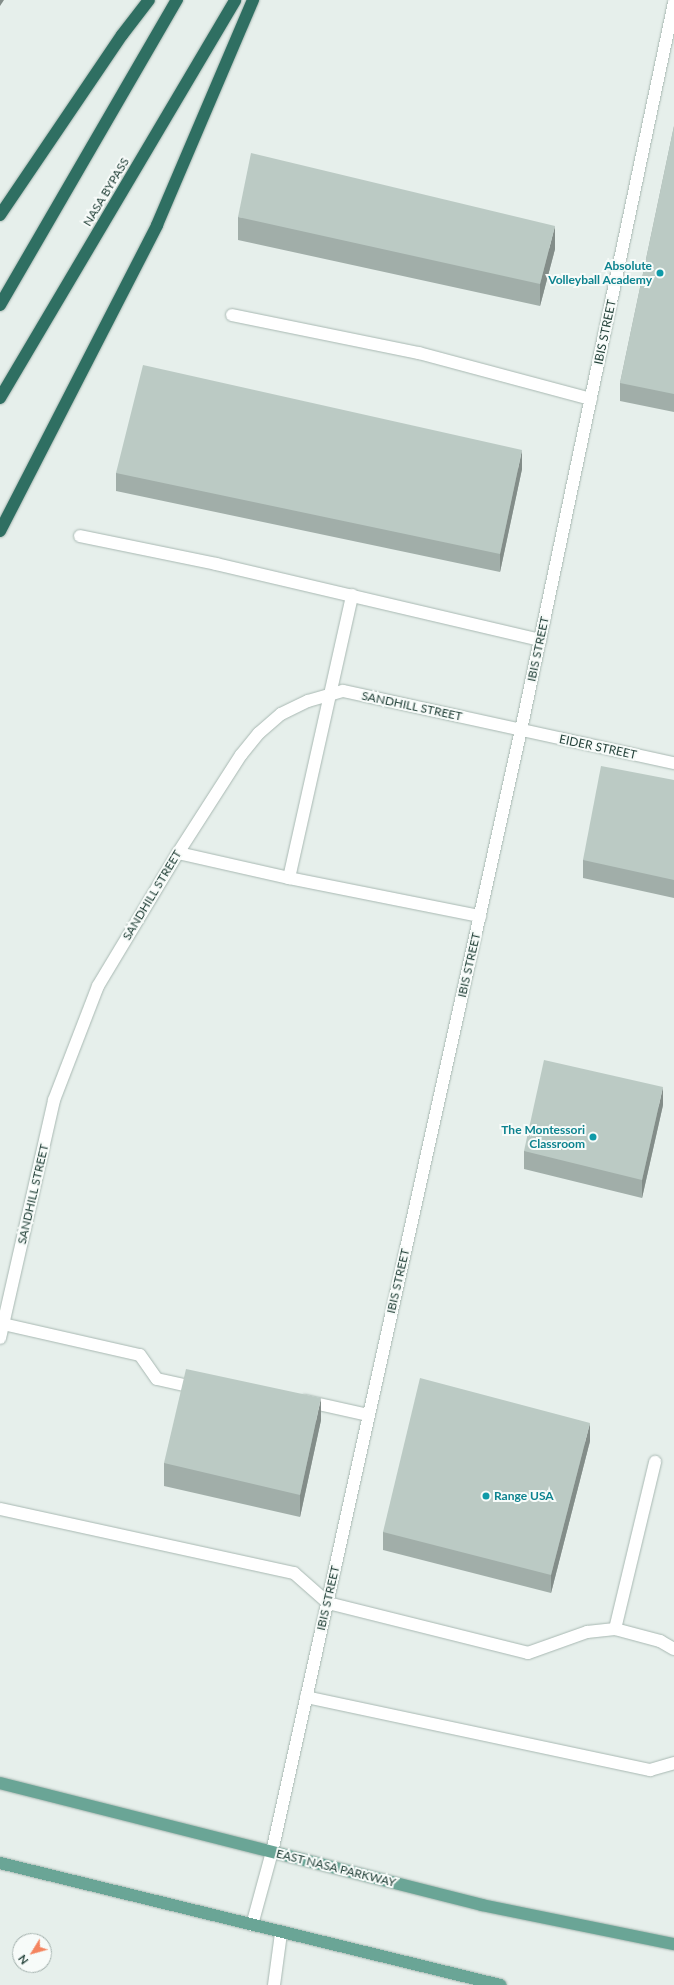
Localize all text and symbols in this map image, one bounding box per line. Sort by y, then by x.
street label: NASA BYPASS [80,155,132,229]
place label: Absolute Volleyball Academy [548,259,652,287]
marker: Absolute Volleyball Academy [655,268,665,278]
street label: IBIS STREET [591,298,619,366]
street label: IBIS STREET [524,615,552,683]
street label: SANDHILL STREET [360,688,464,724]
street label: EIDER STREET [558,732,638,762]
street label: SANDHILL STREET [119,847,185,943]
street label: IBIS STREET [455,931,483,999]
place label: The Montessori Classroom [501,1123,585,1151]
marker: The Montessori Classroom [588,1132,598,1142]
street label: SANDHILL STREET [14,1142,52,1246]
street label: IBIS STREET [384,1247,412,1315]
place label: Range USA [494,1489,554,1503]
marker: Range USA [481,1491,491,1501]
street label: IBIS STREET [314,1564,342,1632]
street label: EAST NASA PARKWAY [274,1846,398,1890]
north arrow [12,1933,52,1973]
text: N [15,1953,31,1967]

